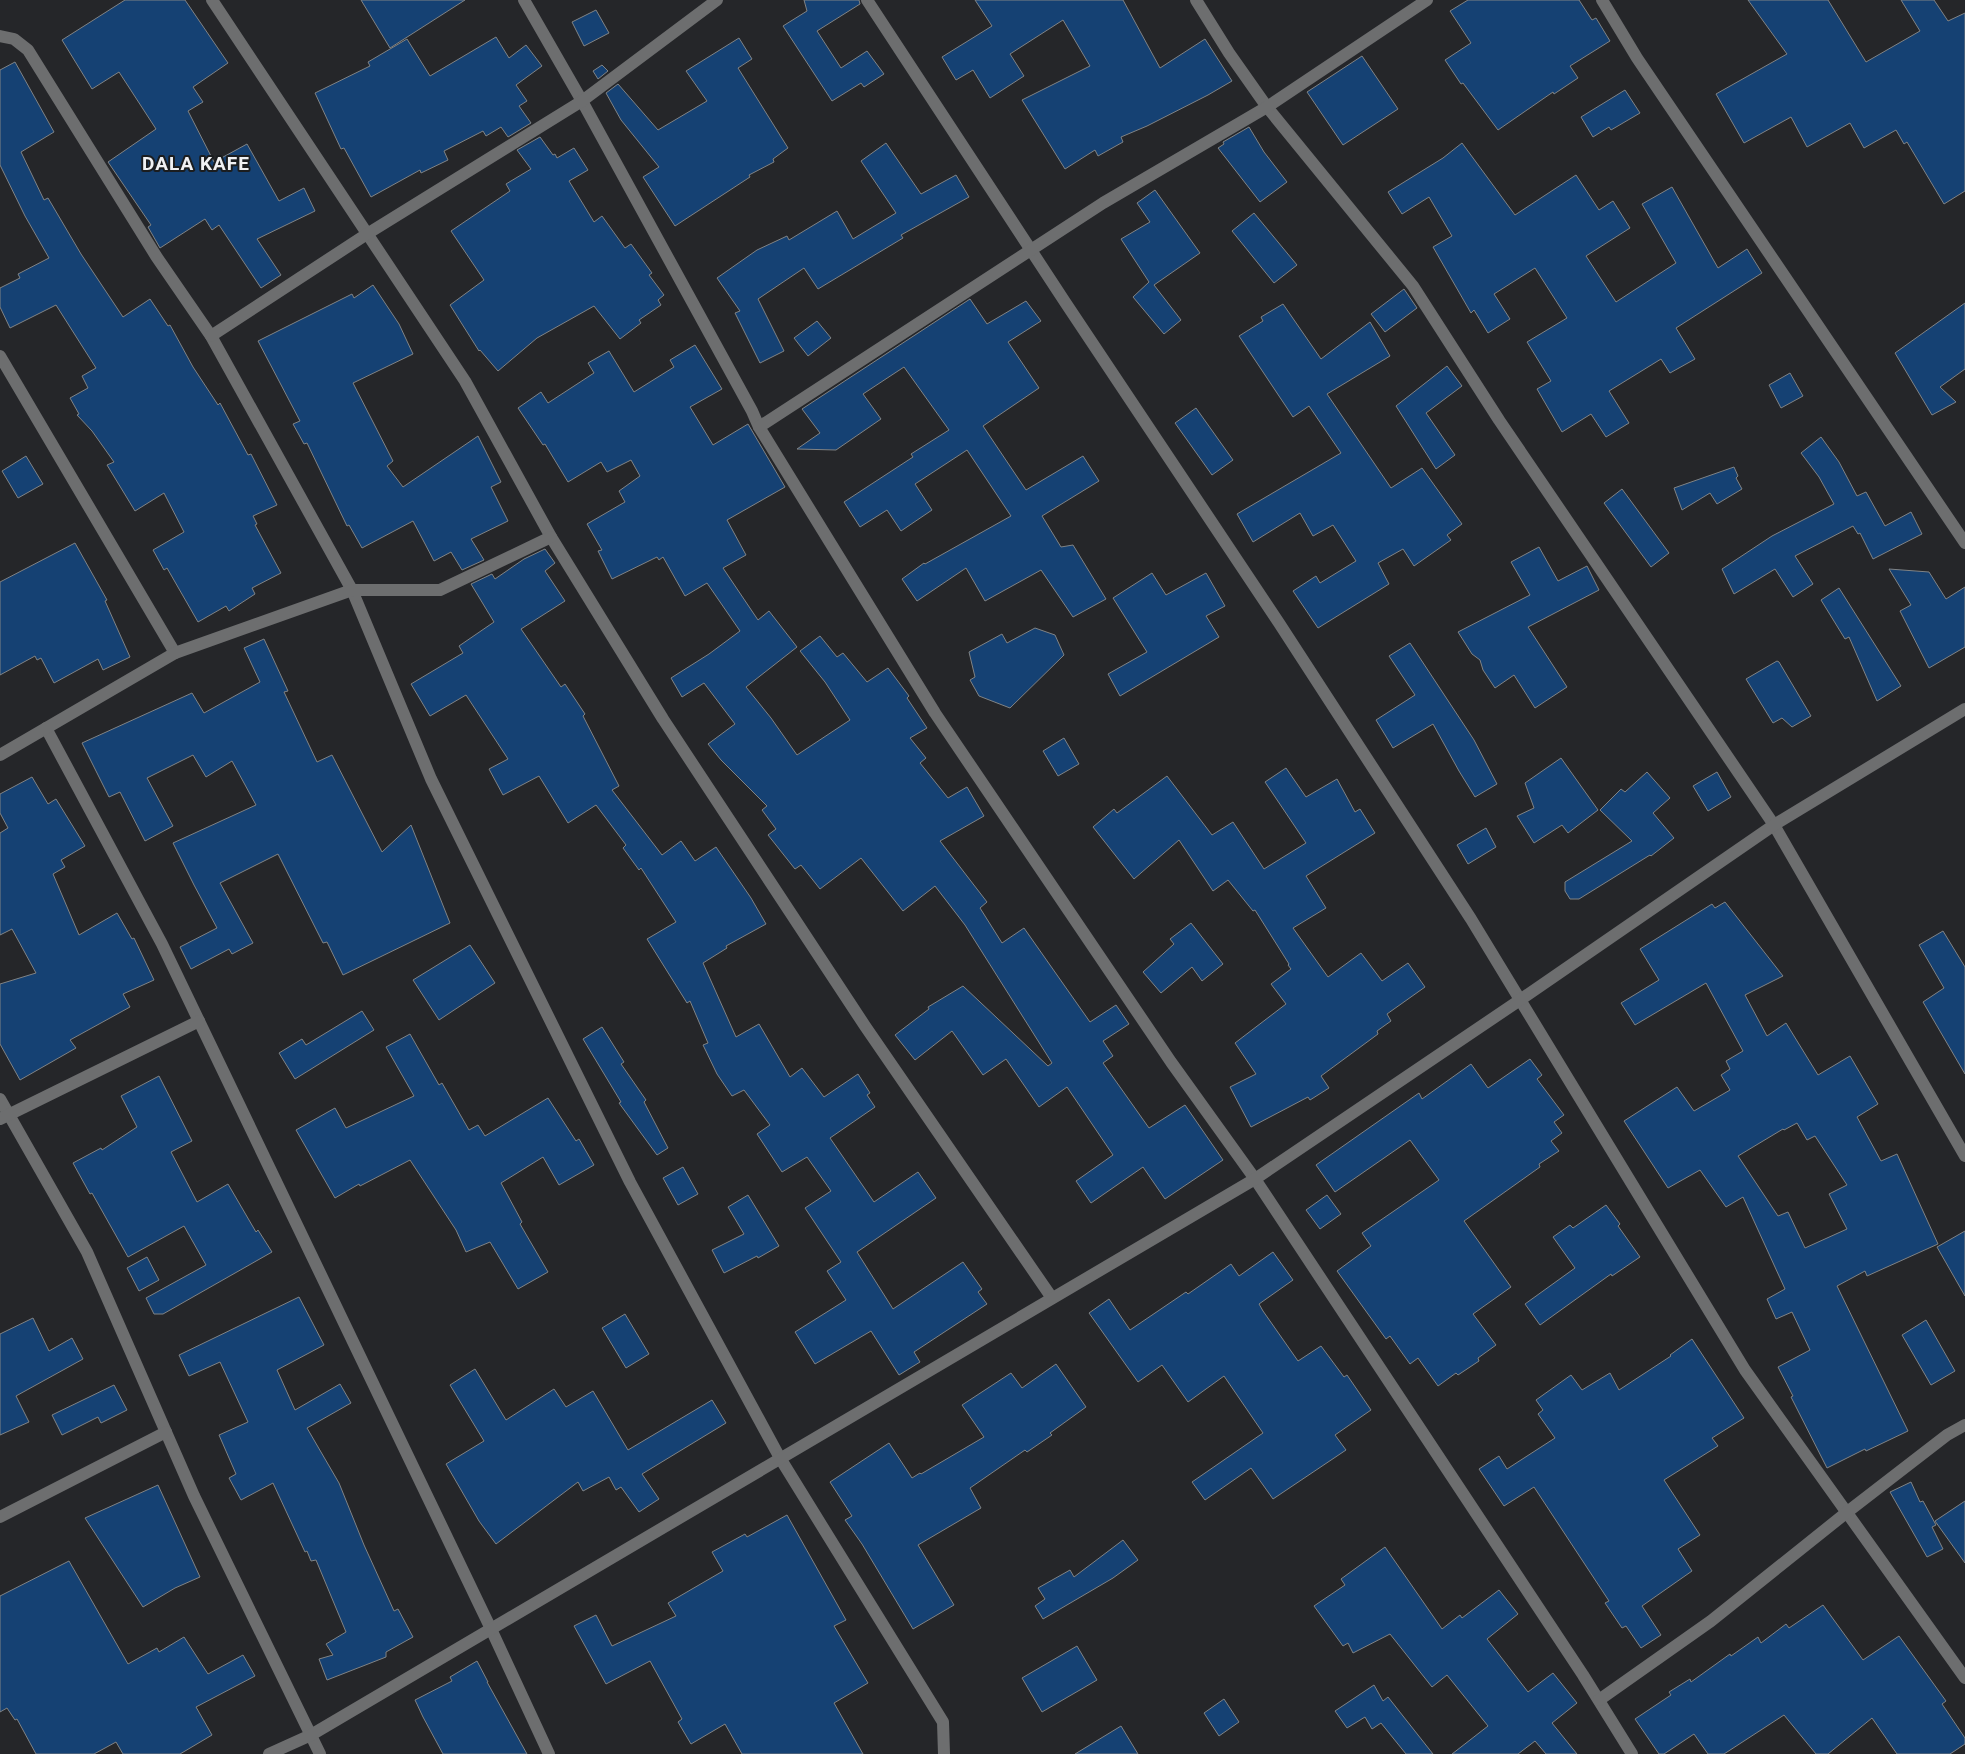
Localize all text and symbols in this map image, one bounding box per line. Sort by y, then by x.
district label: DALA KAFE [142,152,250,175]

